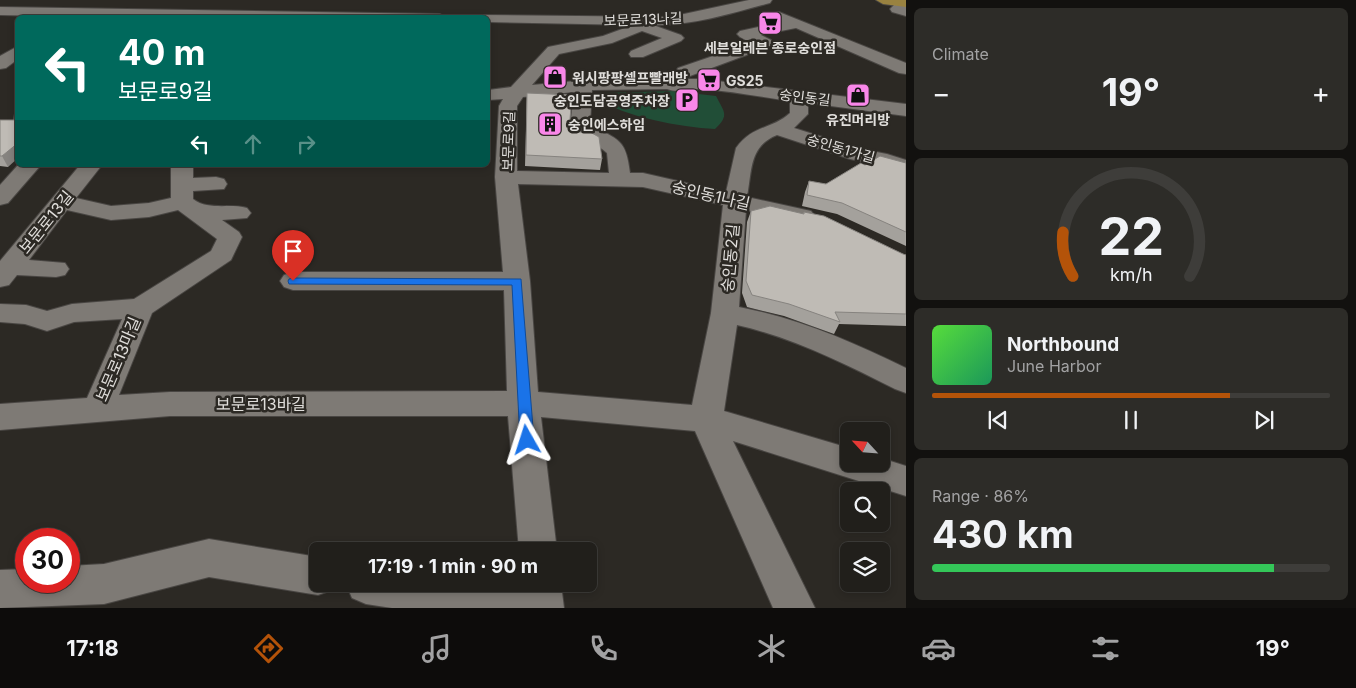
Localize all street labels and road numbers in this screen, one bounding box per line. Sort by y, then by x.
street label: 보문로13나길 [603,9,683,29]
street label: 숭인동길 [778,85,832,109]
street label: 보문로9길 [498,111,518,171]
street label: 숭인동1가길 [805,130,877,166]
street label: 숭인동1나길 [670,176,752,214]
street label: 보문로13길 [15,186,77,258]
street label: 숭인동2길 [717,223,743,293]
street label: 보문로13마길 [91,314,145,404]
street label: 보문로13바길 [216,394,306,414]

